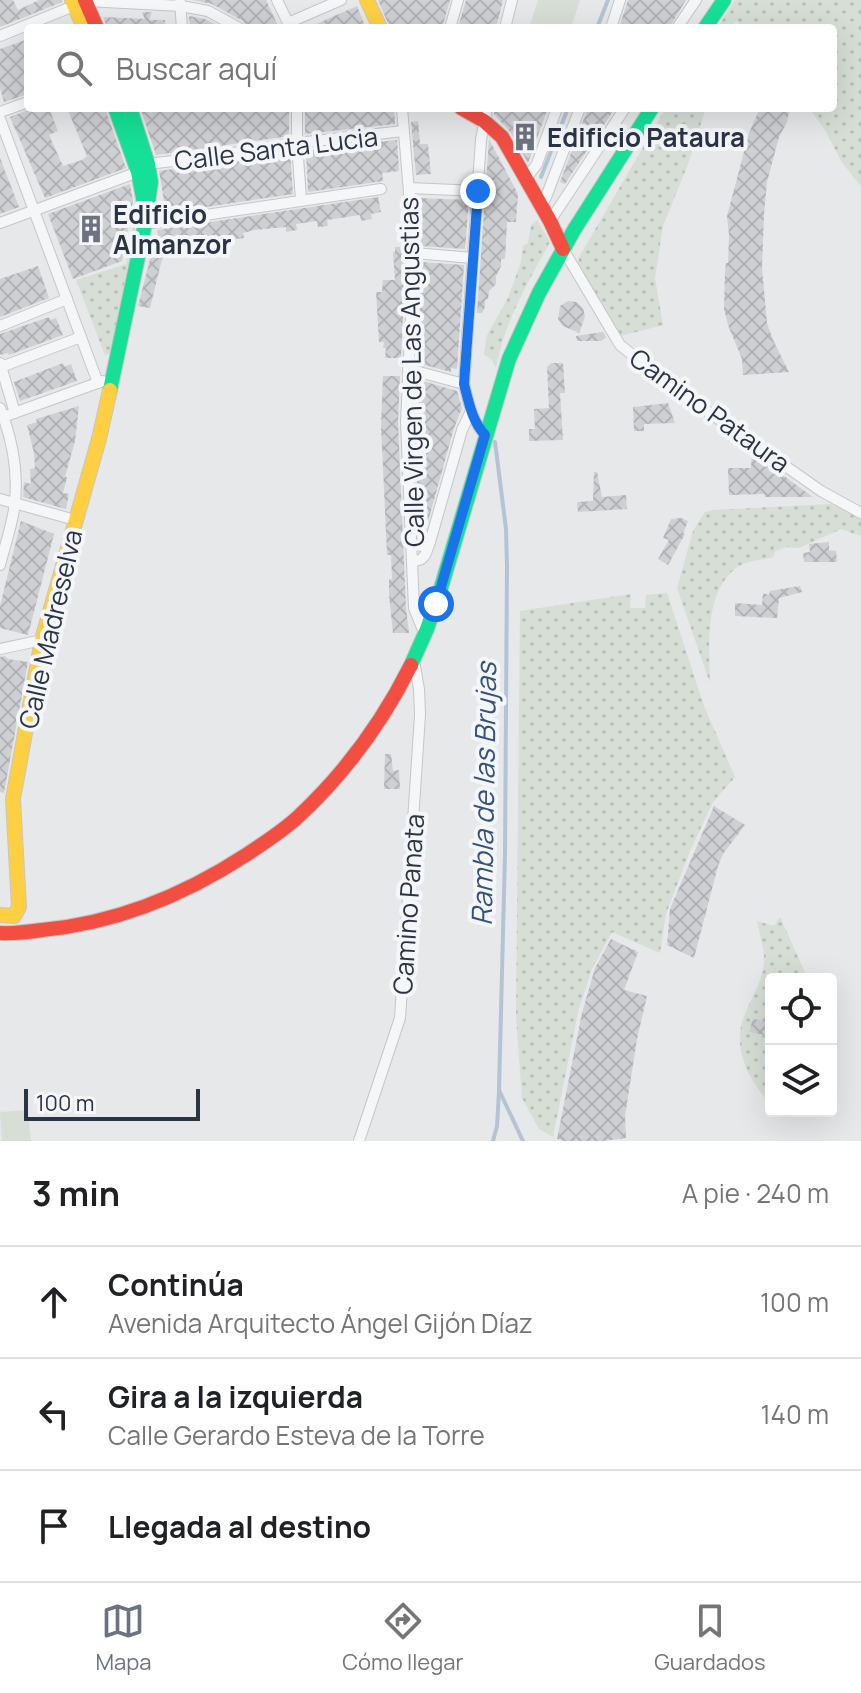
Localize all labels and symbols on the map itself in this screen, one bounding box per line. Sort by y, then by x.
street label: Calle Santa Lucia [172,118,380,178]
place label: Edificio Pataura [547,119,745,155]
building icon: Edificio Pataura [510,122,540,152]
route end [460,173,496,209]
place label: Edificio Almanzor [113,196,232,262]
street label: Calle Virgen de Las Angustias [390,197,432,547]
building icon: Edificio Almanzor [76,214,106,244]
street label: Camino Pataura [622,340,798,480]
street label: Calle Madreselva [10,526,90,732]
route start [418,586,454,622]
water label: Rambla de las Brujas [462,660,504,926]
street label: Camino Panata [384,812,432,996]
scale bar [24,1085,200,1121]

